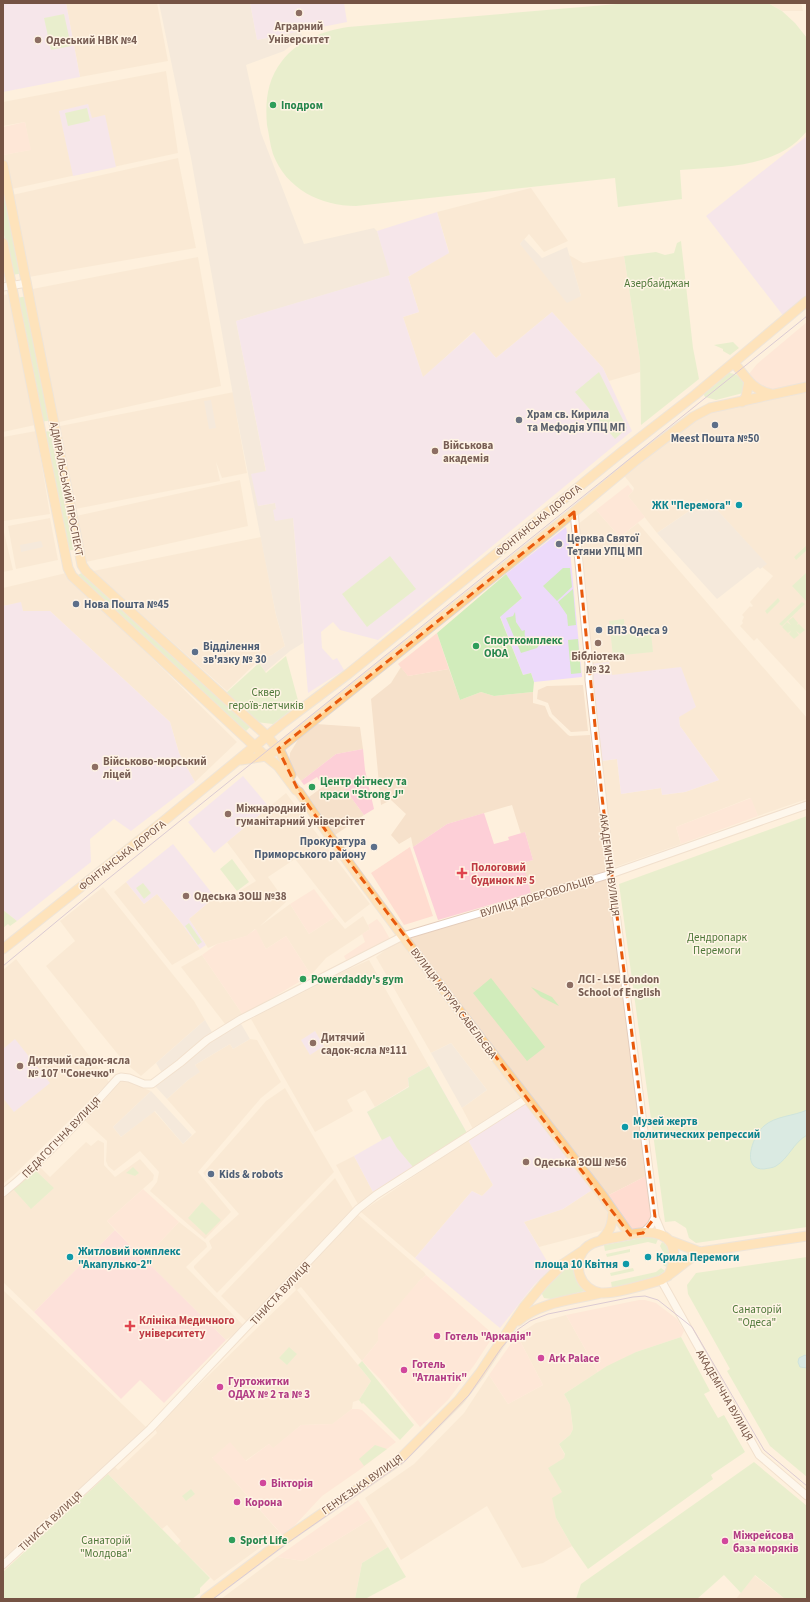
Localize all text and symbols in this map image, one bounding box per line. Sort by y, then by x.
marker: Аграрний Університет [294,8,304,18]
place label: Аграрний Університет [269,19,330,47]
place label: Одеський НВК №4 [46,33,137,48]
marker: Одеський НВК №4 [33,35,43,45]
place label: Іподром [281,98,323,113]
marker: Іподром [268,100,278,110]
park label: Азербайджан [624,276,690,291]
place label: Храм св. Кирила та Мефодія УПЦ МП [527,407,625,435]
marker: Храм св. Кирила та Мефодія УПЦ МП [514,415,524,425]
marker: Meest Пошта №50 [710,420,720,430]
street label: АДМІРАЛЬСЬКИЙ ПРОСПЕКТ [46,421,87,558]
place label: Meest Пошта №50 [671,431,759,446]
place label: Військова академія [443,438,494,466]
marker: Військова академія [430,446,440,456]
street label: ФОНТАНСЬКА ДОРОГА [492,481,585,560]
place label: ЖК "Перемога" [652,498,731,513]
marker: ЖК "Перемога" [734,500,744,510]
place label: Церква Святої Тетяни УПЦ МП [567,531,643,559]
marker: Церква Святої Тетяни УПЦ МП [554,539,564,549]
place label: Нова Пошта №45 [84,597,169,612]
marker: Нова Пошта №45 [71,599,81,609]
place label: ВПЗ Одеса 9 [607,623,668,638]
marker: ВПЗ Одеса 9 [594,625,604,635]
place label: Спорткомплекс ОЮА [484,633,563,661]
marker: Бібліотека № 32 [593,638,603,648]
place label: Відділення зв'язку № 30 [203,639,267,667]
marker: Спорткомплекс ОЮА [471,641,481,651]
marker: Відділення зв'язку № 30 [190,647,200,657]
place label: Бібліотека № 32 [571,649,625,677]
park label: Сквер героїв-летчиків [228,685,304,713]
place label: Військово-морський ліцей [103,754,207,782]
marker: Військово-морський ліцей [90,762,100,772]
place label: Центр фітнесу та краси "Strong J" [320,774,407,802]
marker: Центр фітнесу та краси "Strong J" [307,782,317,792]
place label: Міжнародний гуманітарний універсітет [236,801,366,829]
marker: Міжнародний гуманітарний універсітет [223,809,233,819]
street label: АКАДЕМІЧНА ВУЛИЦЯ [596,813,623,917]
street label: ФОНТАНСЬКА ДОРОГА [76,817,169,894]
place label: Прокуратура Приморського району [254,834,366,862]
marker: Прокуратура Приморського району [369,842,379,852]
place label: Пологовий будинок № 5 [471,860,535,888]
marker: Пологовий будинок № 5 [456,867,468,879]
street label: ВУЛИЦЯ ДОБРОВОЛЬЦІВ [478,872,597,921]
place label: Одеська ЗОШ №38 [194,889,287,904]
marker: Одеська ЗОШ №38 [181,891,191,901]
park label: Дендропарк Перемоги [687,930,748,958]
street label: ВУЛИЦЯ АРТУРА САВЕЛЬЄВА [407,945,500,1062]
place label: Powerdaddy's gym [311,972,403,987]
place label: ЛСІ - LSE London School of English [577,972,661,1000]
marker: Powerdaddy's gym [298,974,308,984]
marker: ЛСІ - LSE London School of English [565,980,575,990]
place label: Дитячий садок-ясла №111 [321,1030,407,1058]
marker: Дитячий садок-ясла №111 [308,1038,318,1048]
place label: Дитячий садок-ясла № 107 "Сонечко" [28,1053,130,1081]
marker: Дитячий садок-ясла № 107 "Сонечко" [15,1061,25,1071]
street label: ПЕДАГОГІЧНА ВУЛИЦЯ [19,1093,104,1181]
place label: Музей жертв политических репрессий [633,1114,760,1142]
marker: Музей жертв политических репрессий [620,1122,630,1132]
place label: Одеська ЗОШ №56 [534,1155,627,1170]
marker: Одеська ЗОШ №56 [521,1157,531,1167]
place label: Kids & robots [219,1167,283,1182]
marker: Kids & robots [206,1169,216,1179]
place label: Житловий комплекс "Акапулько-2" [78,1244,181,1272]
place label: Крила Перемоги [656,1250,739,1265]
marker: Житловий комплекс "Акапулько-2" [65,1252,75,1262]
marker: Крила Перемоги [643,1252,653,1262]
place label: площа 10 Квітня [535,1257,618,1272]
street label: ТІНИСТА ВУЛИЦЯ [247,1258,314,1328]
marker: площа 10 Квітня [621,1259,631,1269]
park label: Санаторій "Одеса" [732,1302,782,1330]
place label: Клініка Медичного університету [139,1313,235,1341]
marker: Клініка Медичного університету [124,1320,136,1332]
place label: Готель "Аркадія" [445,1329,532,1344]
marker: Готель "Аркадія" [432,1331,442,1341]
street label: АКАДЕМІЧНА ВУЛИЦЯ [692,1347,757,1444]
place label: Ark Palace [548,1351,600,1366]
marker: Ark Palace [536,1353,546,1363]
place label: Готель "Атлантік" [412,1357,467,1385]
marker: Готель "Атлантік" [399,1365,409,1375]
place label: Гуртожитки ОДАХ № 2 та № 3 [228,1374,310,1402]
marker: Гуртожитки ОДАХ № 2 та № 3 [215,1382,225,1392]
street label: ГЕНУЕЗЬКА ВУЛИЦЯ [319,1451,406,1518]
place label: Вікторія [271,1476,313,1491]
marker: Вікторія [258,1478,268,1488]
street label: ТІНИСТА ВУЛИЦЯ [15,1488,85,1555]
place label: Корона [245,1495,282,1510]
marker: Корона [232,1497,242,1507]
place label: Міжрейсова база моряків [733,1528,799,1556]
park label: Санаторій "Молдова" [80,1533,132,1561]
place label: Sport Life [240,1533,288,1548]
marker: Sport Life [227,1535,237,1545]
marker: Міжрейсова база моряків [720,1536,730,1546]

